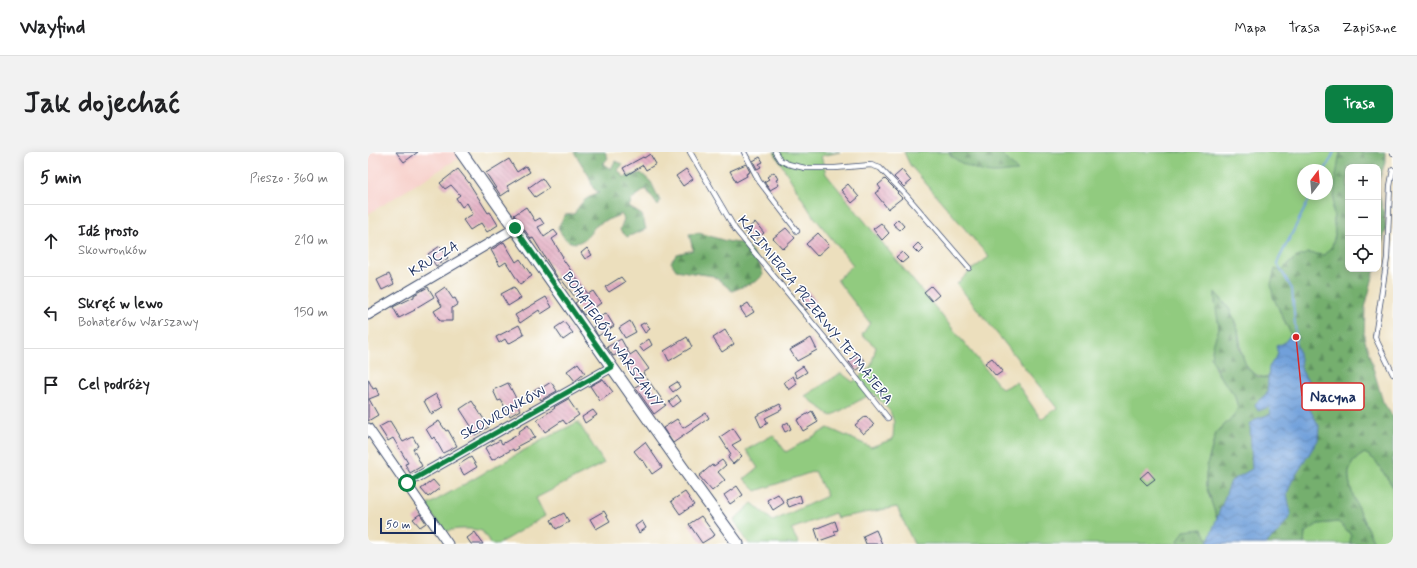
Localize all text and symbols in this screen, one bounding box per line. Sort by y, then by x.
text: Wayfind [20,15,85,40]
text: Mapa [1235,19,1266,37]
text: Trasa [1288,19,1320,37]
text: Zapisane [1342,19,1397,37]
button: Trasa [1325,85,1393,123]
text: Jak dojechać [24,86,180,123]
north arrow [1297,164,1333,200]
map controls [1345,164,1381,272]
button: + [1345,164,1381,200]
text: 5 min [40,167,82,189]
text: Pieszo · 360 m [250,170,328,187]
button: − [1345,200,1381,236]
street label: KAZIMIERZA PRZERWY-TETMAJERA [733,212,897,408]
route end [506,219,524,237]
text: Idź prosto [78,222,139,242]
icon: ahead [40,230,62,252]
text: 210 m [294,232,328,249]
button: locate [1345,236,1381,272]
street label: KRUCZA [406,237,462,281]
text: Skowronków [78,242,147,259]
street label: BOHATERÓW WARSZAWY [558,269,666,411]
text: Skręć w lewo [78,294,163,314]
icon: left [40,302,62,324]
text: 150 m [294,304,328,321]
text: Bohaterów Warszawy [78,314,199,331]
icon: arrive [40,374,62,396]
text: Cel podróży [78,375,150,395]
street label: SKOWRONKÓW [457,382,549,444]
callout: Nacyna [1302,383,1364,410]
text: Nacyna [1310,388,1356,408]
route start [398,474,416,492]
scale bar [380,516,436,535]
text: 50 m [386,518,411,532]

